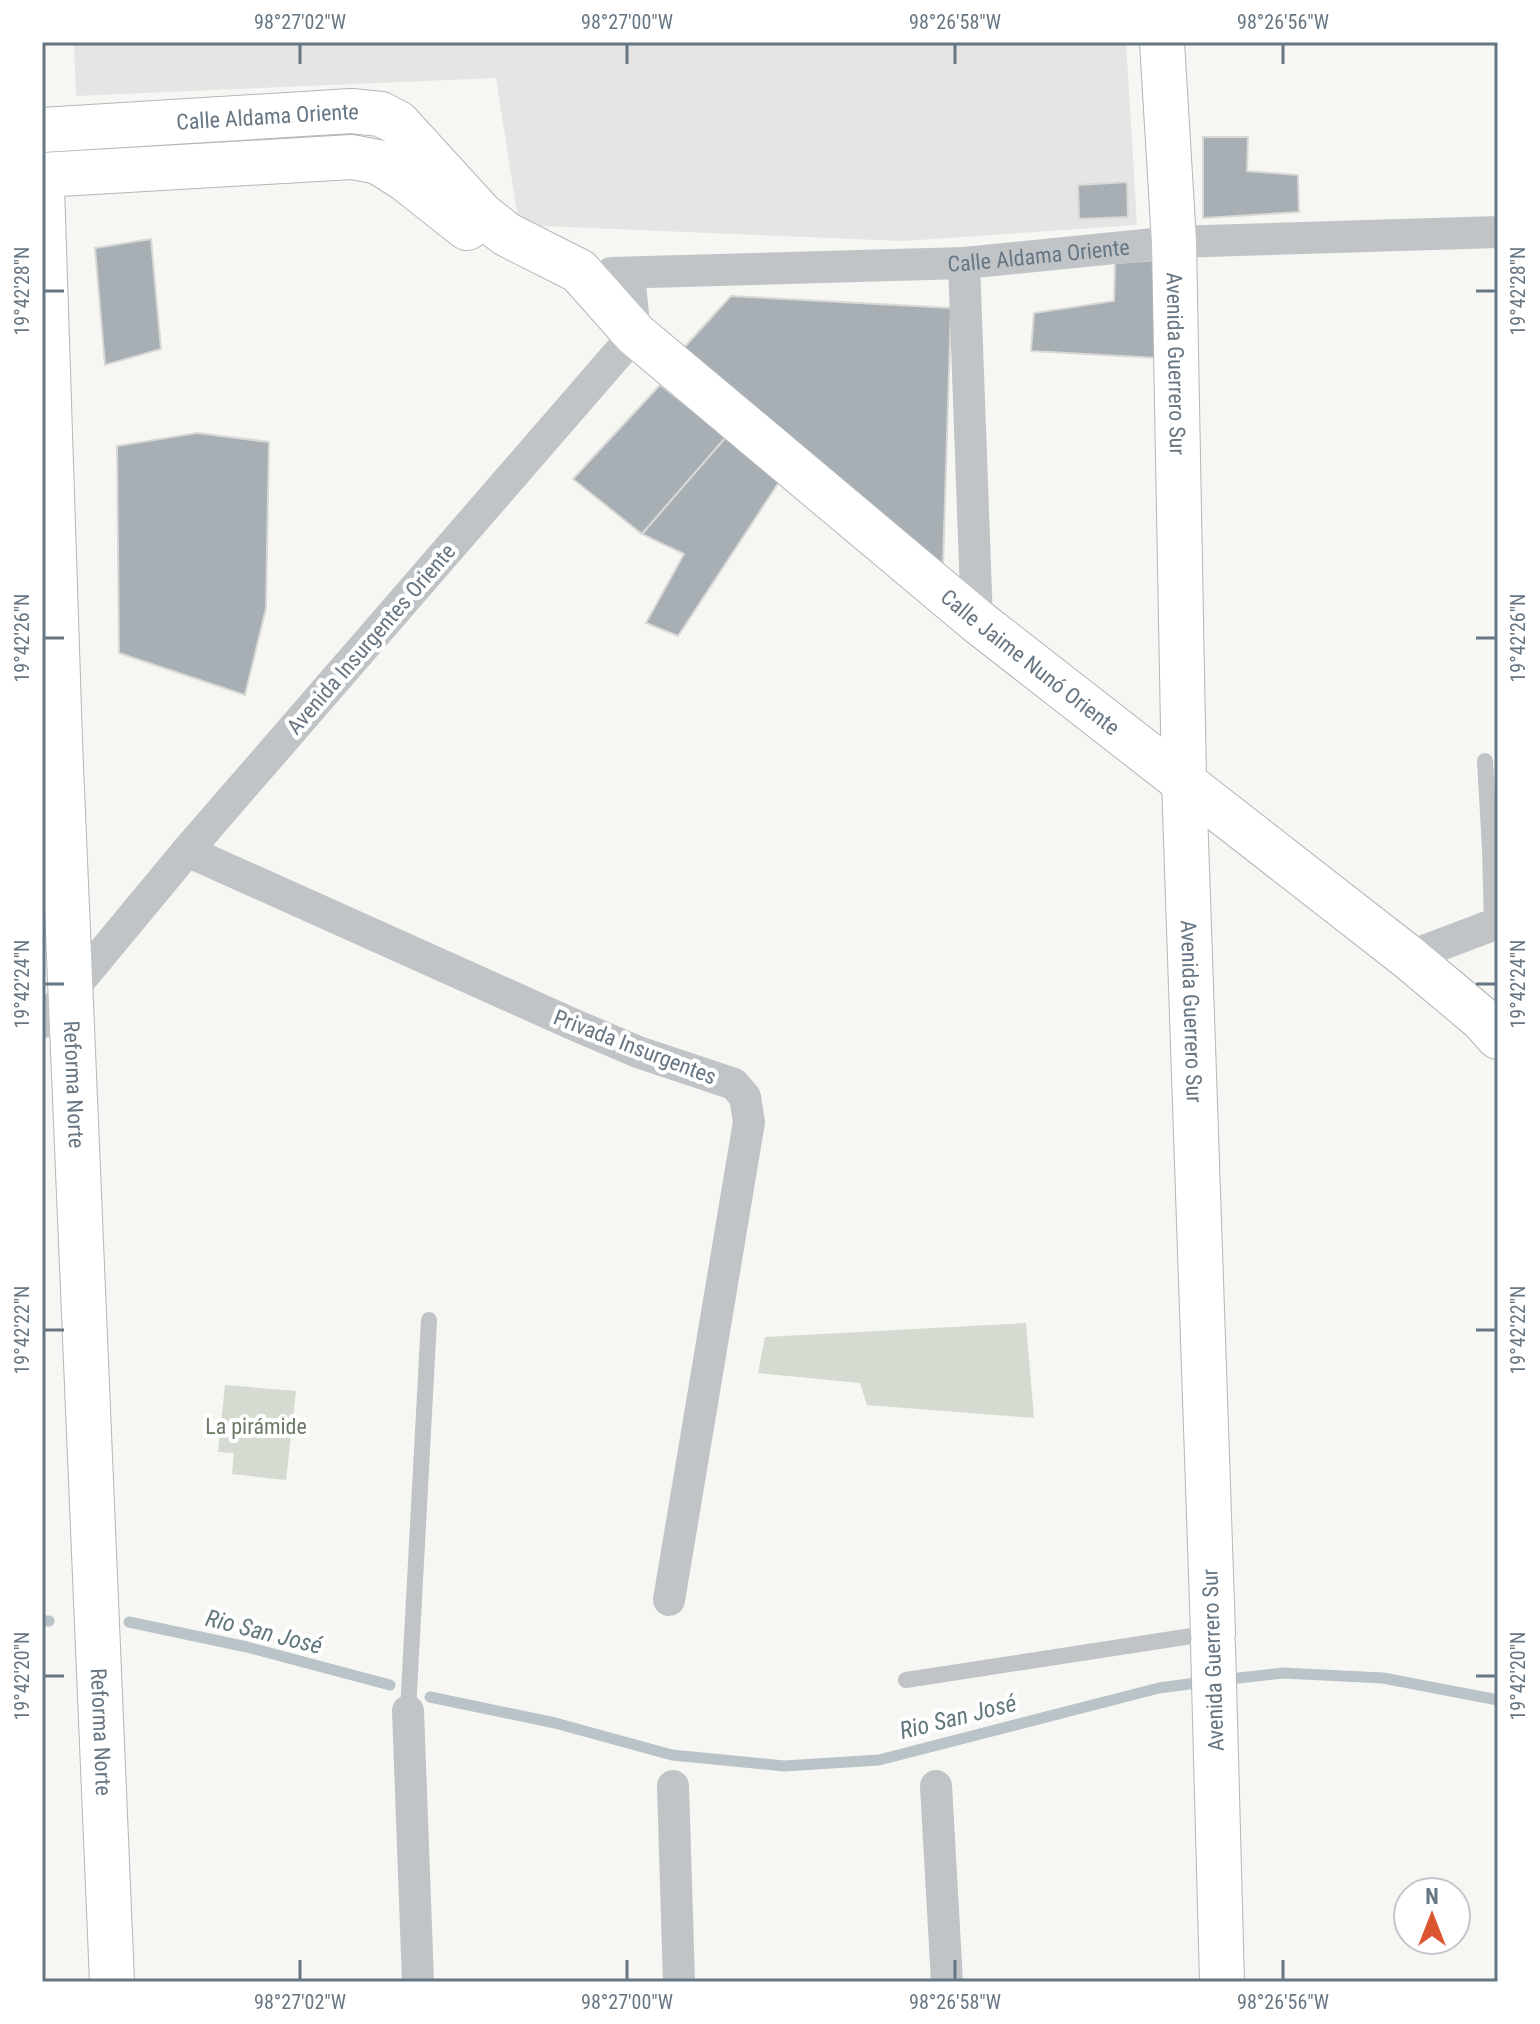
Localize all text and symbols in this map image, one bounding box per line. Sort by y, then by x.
text: 98°27'02"W [254,10,346,34]
text: 98°27'00"W [581,10,673,34]
text: 98°26'58"W [909,10,1001,34]
text: 98°26'56"W [1237,10,1329,34]
street label: Calle Aldama Oriente [176,98,360,134]
street label: Calle Aldama Oriente [947,234,1131,276]
text: 19°42'28"N [10,246,34,336]
text: 19°42'28"N [1506,246,1530,336]
street label: Avenida Guerrero Sur [1162,272,1190,456]
street label: Avenida Insurgentes Oriente [282,539,460,739]
street label: Calle Jaime Nunó Oriente [936,584,1125,740]
text: 19°42'26"N [10,593,34,683]
text: 19°42'26"N [1506,593,1530,683]
street label: Avenida Guerrero Sur [1176,920,1207,1104]
text: 19°42'24"N [10,939,34,1029]
text: 19°42'24"N [1506,939,1530,1029]
street label: Privada Insurgentes [550,1004,720,1090]
street label: Reforma Norte [59,1020,90,1149]
text: 19°42'22"N [10,1285,34,1375]
text: 19°42'22"N [1506,1285,1530,1375]
park label: La pirámide [205,1414,307,1439]
street label: Avenida Guerrero Sur [1197,1568,1229,1752]
water label: Rio San José [203,1604,325,1660]
text: 19°42'20"N [10,1631,34,1721]
text: 19°42'20"N [1506,1631,1530,1721]
street label: Reforma Norte [86,1668,117,1796]
water label: Rio San José [897,1689,1019,1745]
north arrow [1392,1876,1472,1956]
text: N [1425,1884,1439,1909]
text: 98°27'02"W [254,1990,346,2014]
text: 98°27'00"W [581,1990,673,2014]
text: 98°26'58"W [909,1990,1001,2014]
text: 98°26'56"W [1237,1990,1329,2014]

